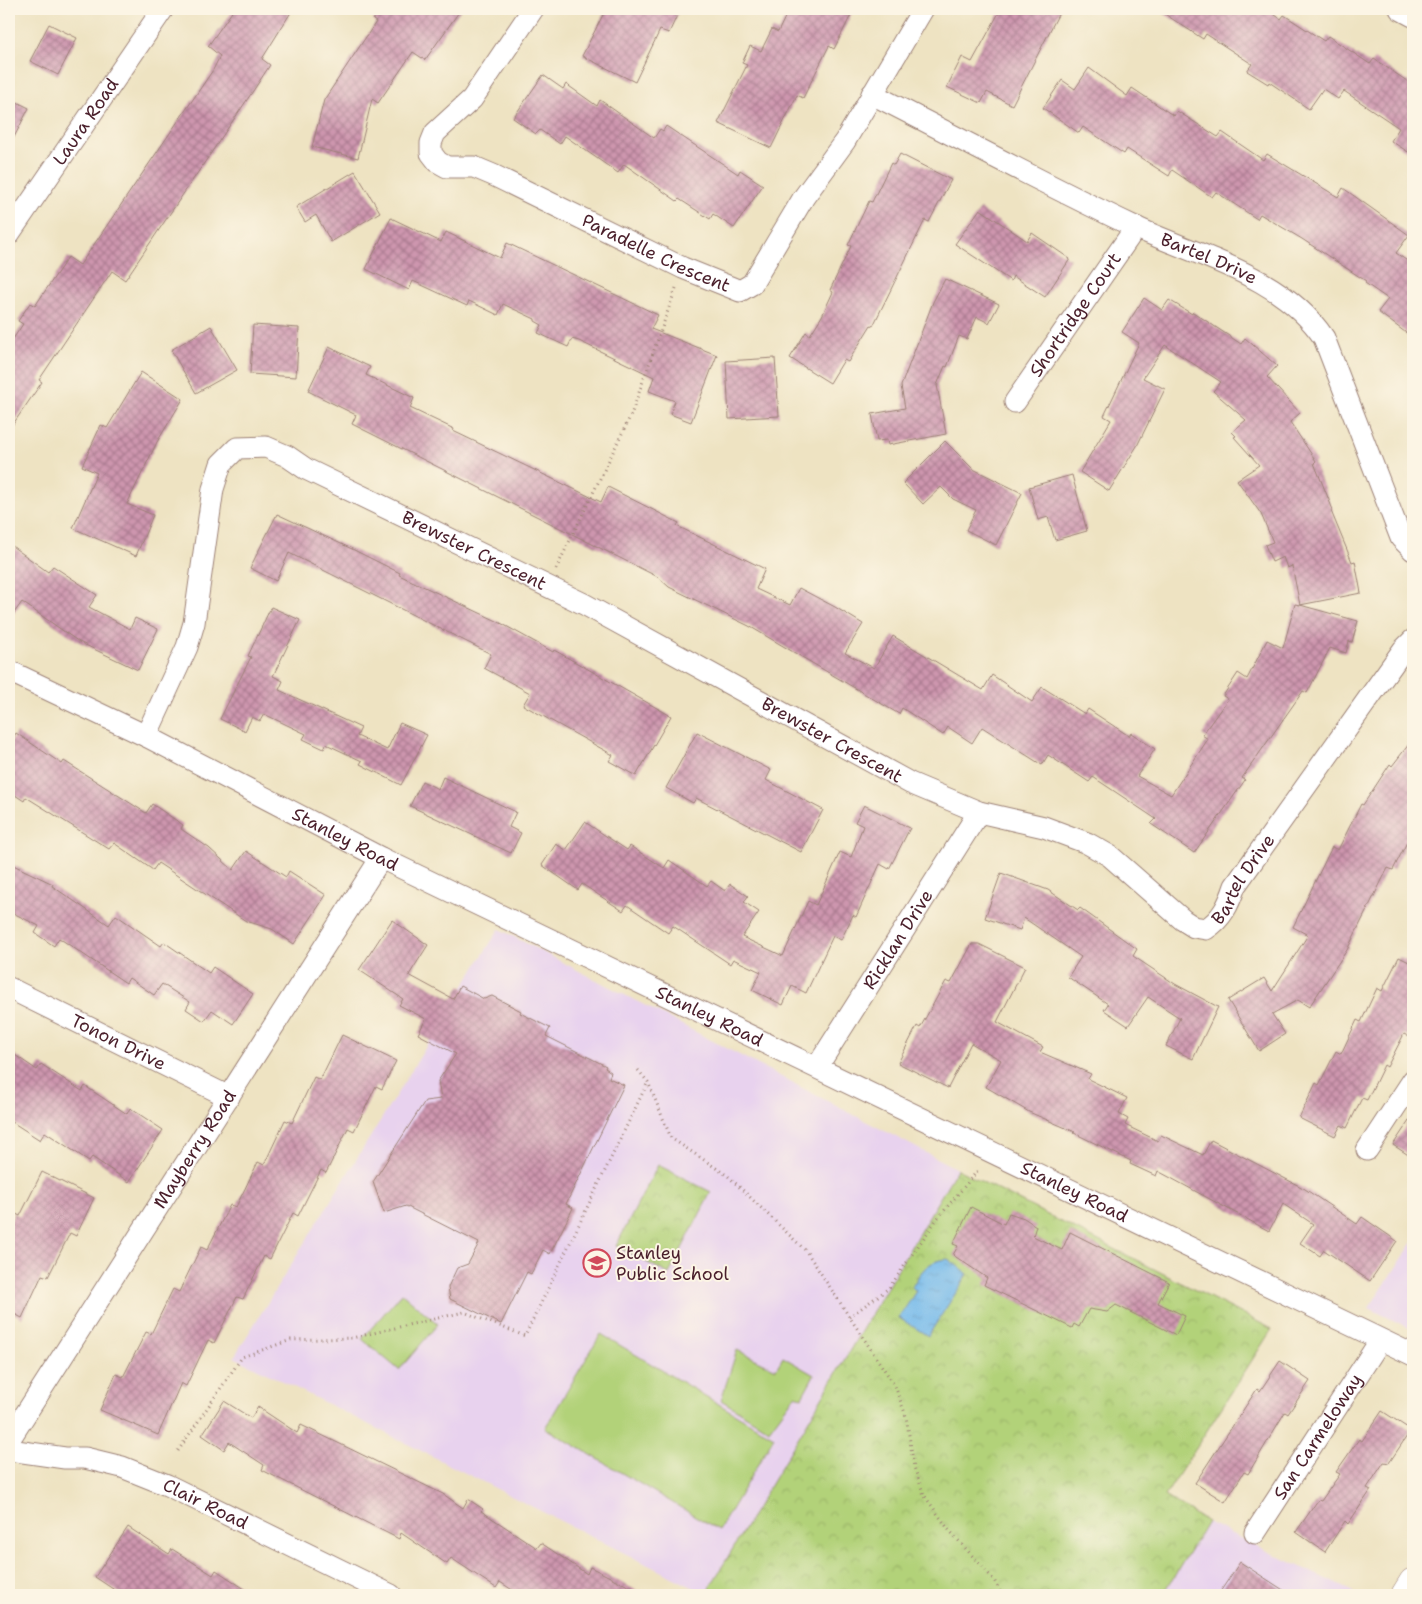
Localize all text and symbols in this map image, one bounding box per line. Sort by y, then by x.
street label: Laura Road [47,73,124,170]
street label: Paradelle Crescent [578,208,734,298]
street label: Bartel Drive [1157,227,1261,290]
street label: Shortridge Court [1024,248,1127,382]
street label: Brewster Crescent [398,505,550,596]
street label: Brewster Crescent [757,692,907,789]
street label: Stanley Road [288,802,402,877]
street label: Bartel Drive [1206,829,1280,930]
street label: Ricklan Drive [857,885,939,994]
street label: Stanley Road [652,980,767,1052]
street label: Tonon Drive [67,1009,170,1076]
street label: Mayberry Road [148,1085,242,1213]
street label: Stanley Road [1017,1156,1132,1228]
place label: Stanley Public School [616,1241,730,1286]
school or university icon: Stanley Public School [582,1248,612,1278]
street label: San Carmeloway [1268,1369,1368,1504]
street label: Clair Road [159,1473,252,1535]

